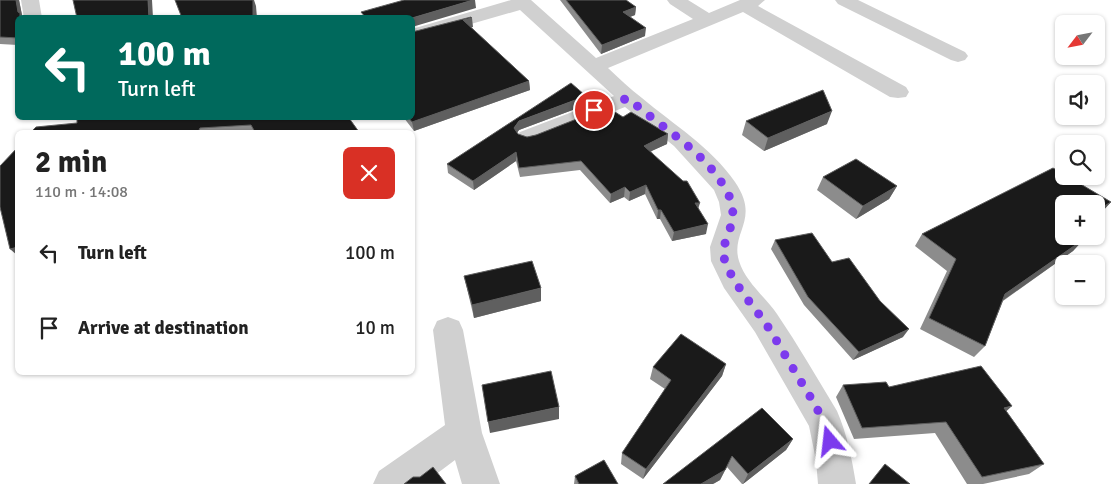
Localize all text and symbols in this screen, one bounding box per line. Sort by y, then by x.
north arrow [1055,15,1105,65]
map controls [1055,15,1105,305]
text: 100 m [118,32,211,75]
icon: left [35,35,100,100]
text: Turn left [118,75,196,102]
button: sound [1055,75,1105,125]
pin [573,89,615,131]
icon: arrive [580,96,608,124]
button: search [1055,135,1105,185]
text: 2 min [35,144,107,181]
button: close [343,147,395,199]
text: 110 m · 14:08 [35,182,128,202]
button: + [1055,195,1105,245]
icon: left [35,239,63,267]
text: Turn left [78,241,147,265]
text: 100 m [345,241,395,265]
button: − [1055,255,1105,305]
icon: arrive [35,314,63,342]
text: Arrive at destination [78,316,249,340]
text: 10 m [355,316,395,340]
position arrow [803,414,855,466]

